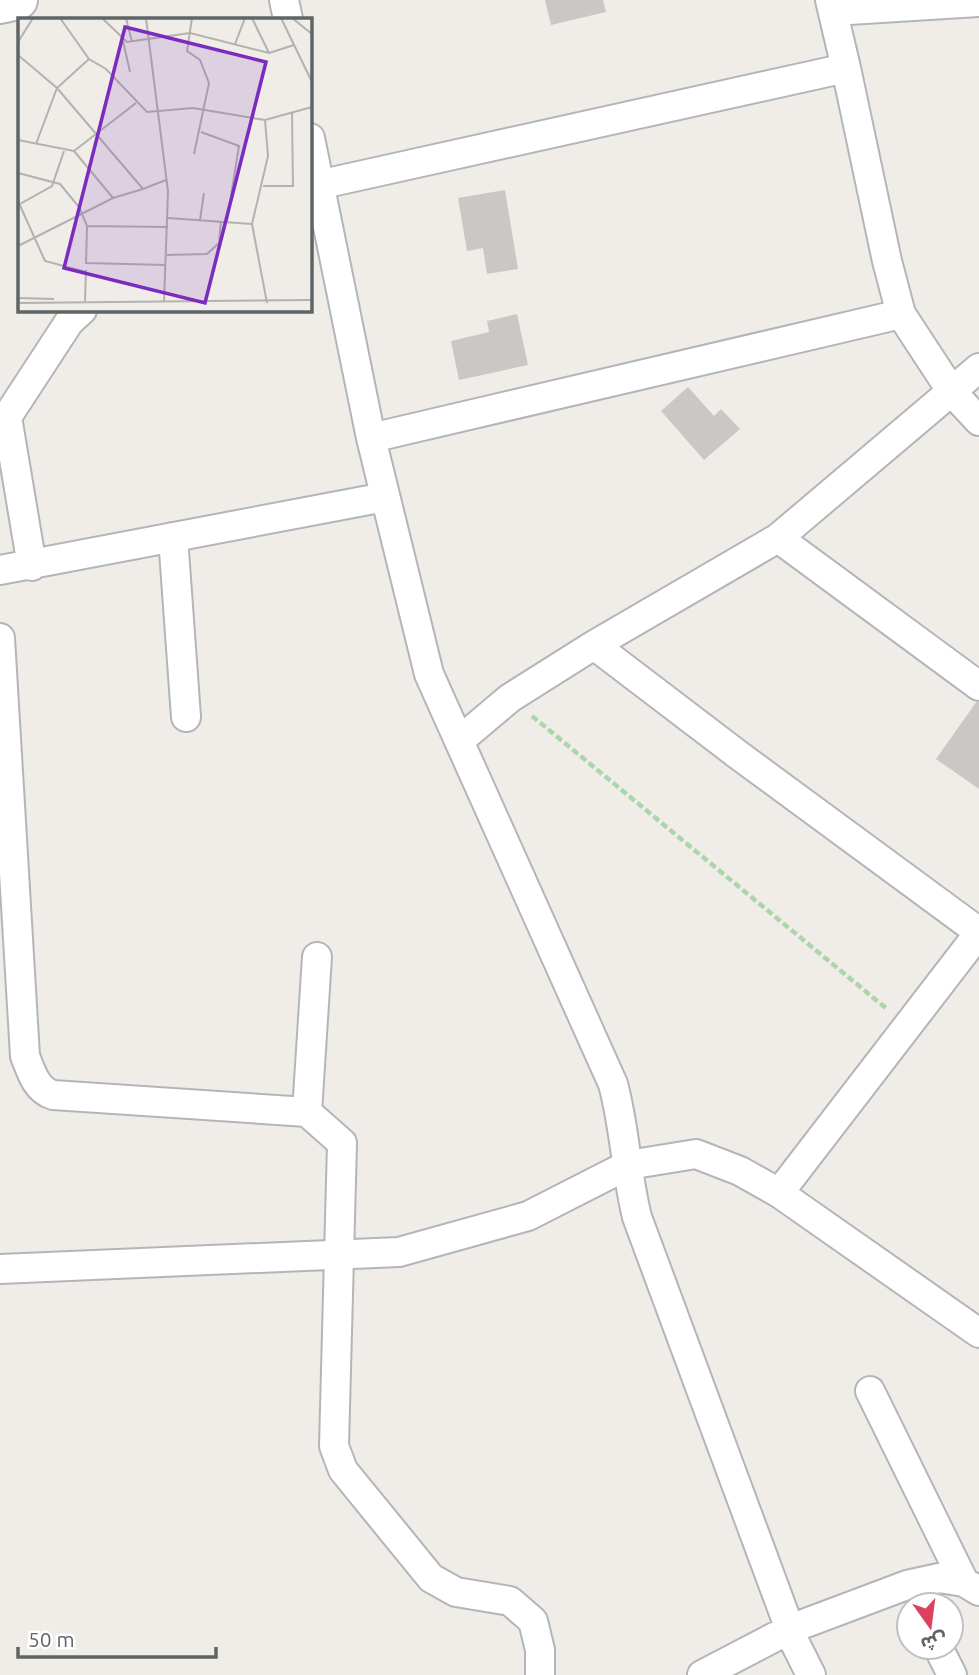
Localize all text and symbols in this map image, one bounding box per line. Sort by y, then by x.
inset map [18,18,312,312]
north arrow [895,1591,965,1661]
scale bar [18,1616,215,1660]
text: 50 m [28,1627,75,1651]
text: ش [919,1629,949,1656]

